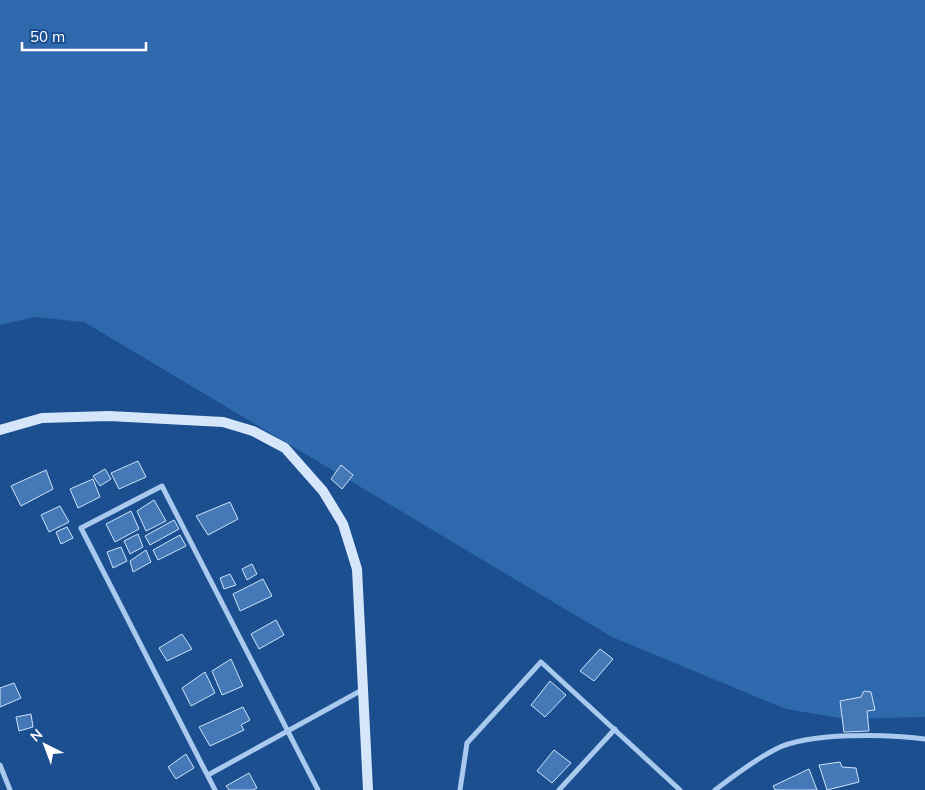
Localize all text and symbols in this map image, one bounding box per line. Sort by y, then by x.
scale bar [22,20,146,52]
text: 50 m [30,27,65,46]
north arrow [20,720,70,770]
text: N [26,725,46,746]

